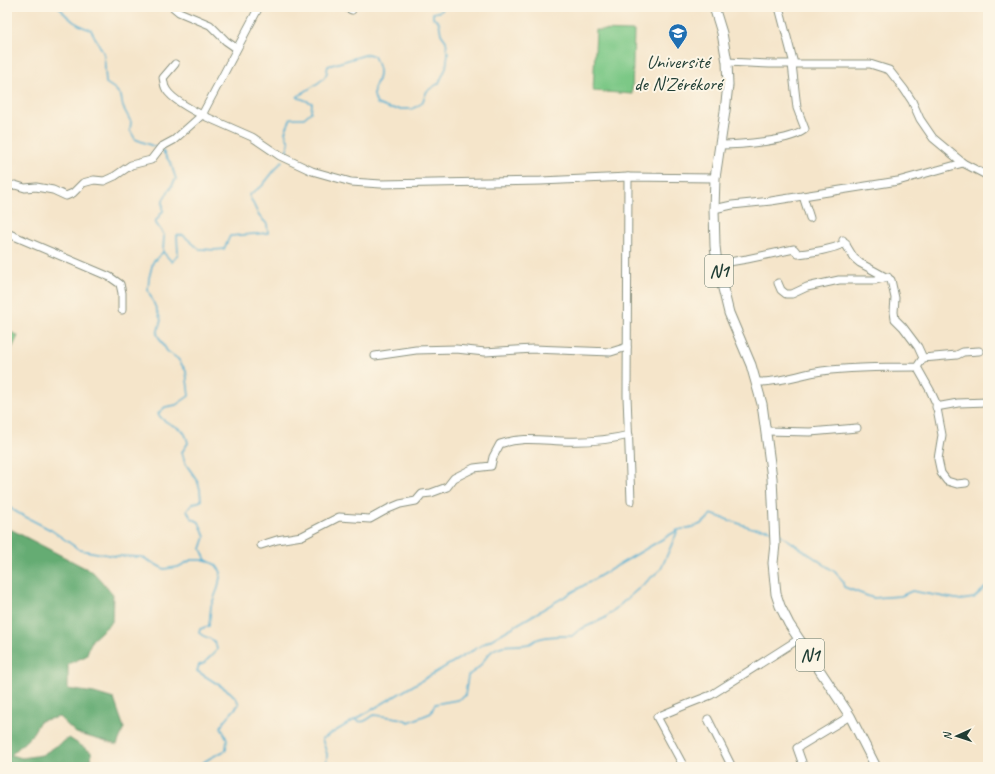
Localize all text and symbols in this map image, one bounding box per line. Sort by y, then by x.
school or university icon: Université de N'Zérékoré [667,22,689,50]
place label: Université de N'Zérékoré [634,50,725,96]
road number: N1 [705,255,733,287]
road number: N1 [796,639,824,671]
north arrow [937,716,977,756]
text: N [940,731,954,740]

